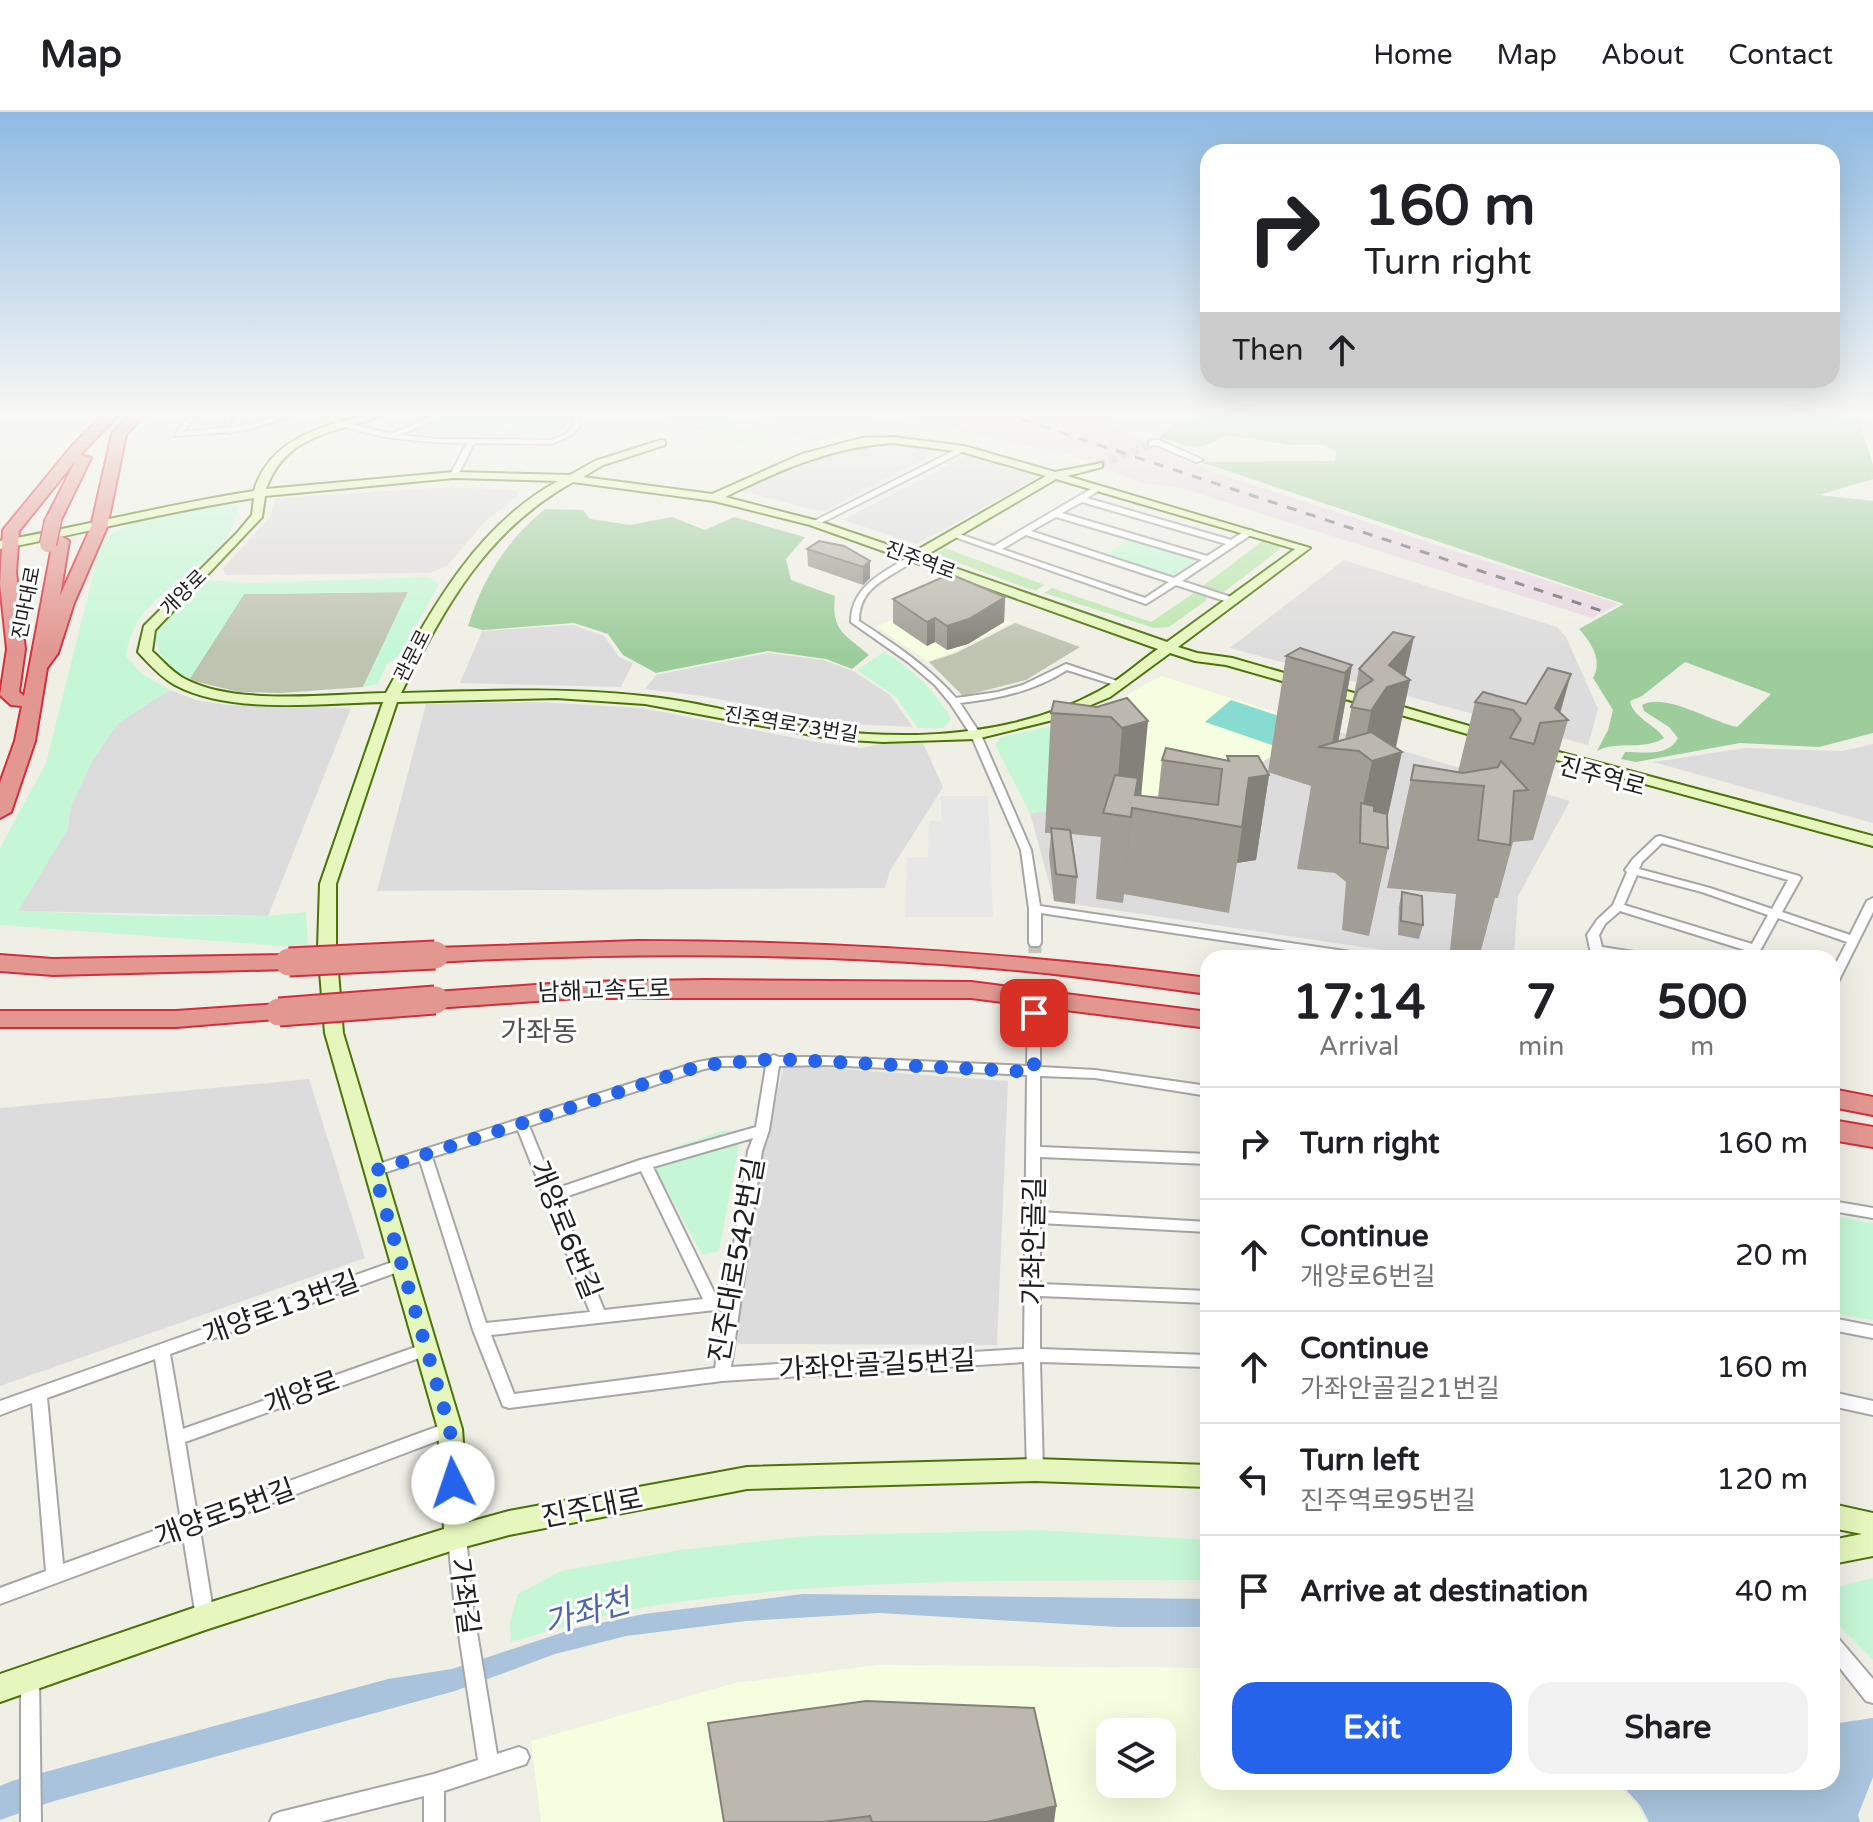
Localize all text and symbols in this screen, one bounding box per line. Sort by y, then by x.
text: Map [40,32,122,78]
text: Home [1373,38,1453,72]
text: Map [1497,38,1557,72]
text: About [1601,38,1684,72]
text: Contact [1728,38,1833,72]
text: 160 m [1364,173,1535,240]
icon: right [1232,176,1336,280]
text: Turn right [1364,241,1531,284]
icon: ahead [1320,328,1364,372]
text: Then [1232,332,1304,369]
street label: 진주역로 [881,537,959,585]
street label: 진마대로 [8,565,46,641]
street label: 개양로 [156,565,212,621]
street label: 관문로 [390,626,436,686]
street label: 진주역로73번길 [722,703,860,747]
street label: 진주역로 [1556,752,1648,802]
street label: 남해고속도로 [537,974,671,1008]
text: 17:14 [1293,974,1426,1032]
text: 7 [1526,974,1556,1032]
text: 500 [1657,974,1747,1032]
pin [1000,979,1068,1047]
icon: arrive [1012,991,1056,1035]
district label: 가좌동 [500,1015,578,1049]
text: Arrival [1319,1031,1399,1062]
text: min [1518,1031,1564,1062]
text: m [1690,1031,1714,1062]
icon: right [1232,1121,1276,1165]
text: Turn right [1300,1125,1440,1162]
text: 160 m [1716,1125,1808,1162]
street label: 진주대로542번길 [702,1155,772,1365]
street label: 개양로6번길 [522,1156,608,1304]
street label: 가좌안골길 [1016,1176,1052,1306]
text: Continue [1300,1218,1429,1255]
icon: ahead [1232,1233,1276,1277]
text: 20 m [1735,1237,1808,1274]
text: 개양로6번길 [1300,1261,1436,1292]
street label: 개양로13번길 [198,1264,364,1352]
text: Continue [1300,1330,1429,1367]
street label: 가좌안골길5번길 [777,1343,977,1387]
icon: ahead [1232,1345,1276,1389]
text: 160 m [1716,1349,1808,1386]
street label: 개양로 [260,1364,344,1422]
text: 가좌안골길21번길 [1300,1373,1500,1404]
position arrow [411,1441,495,1525]
text: Turn left [1300,1442,1419,1479]
icon: left [1232,1457,1276,1501]
text: 120 m [1716,1461,1808,1498]
street label: 개양로5번길 [150,1472,300,1554]
street label: 진주대로 [538,1481,646,1535]
text: 진주역로95번길 [1300,1485,1476,1516]
street label: 가좌길 [442,1556,486,1636]
icon: arrive [1232,1569,1276,1613]
text: Arrive at destination [1300,1573,1588,1610]
text: 40 m [1735,1573,1808,1610]
water label: 가좌천 [539,1582,638,1643]
button: Exit [1232,1682,1512,1774]
button: Share [1528,1682,1808,1774]
map controls [1096,1718,1176,1798]
button: layers [1096,1718,1176,1798]

